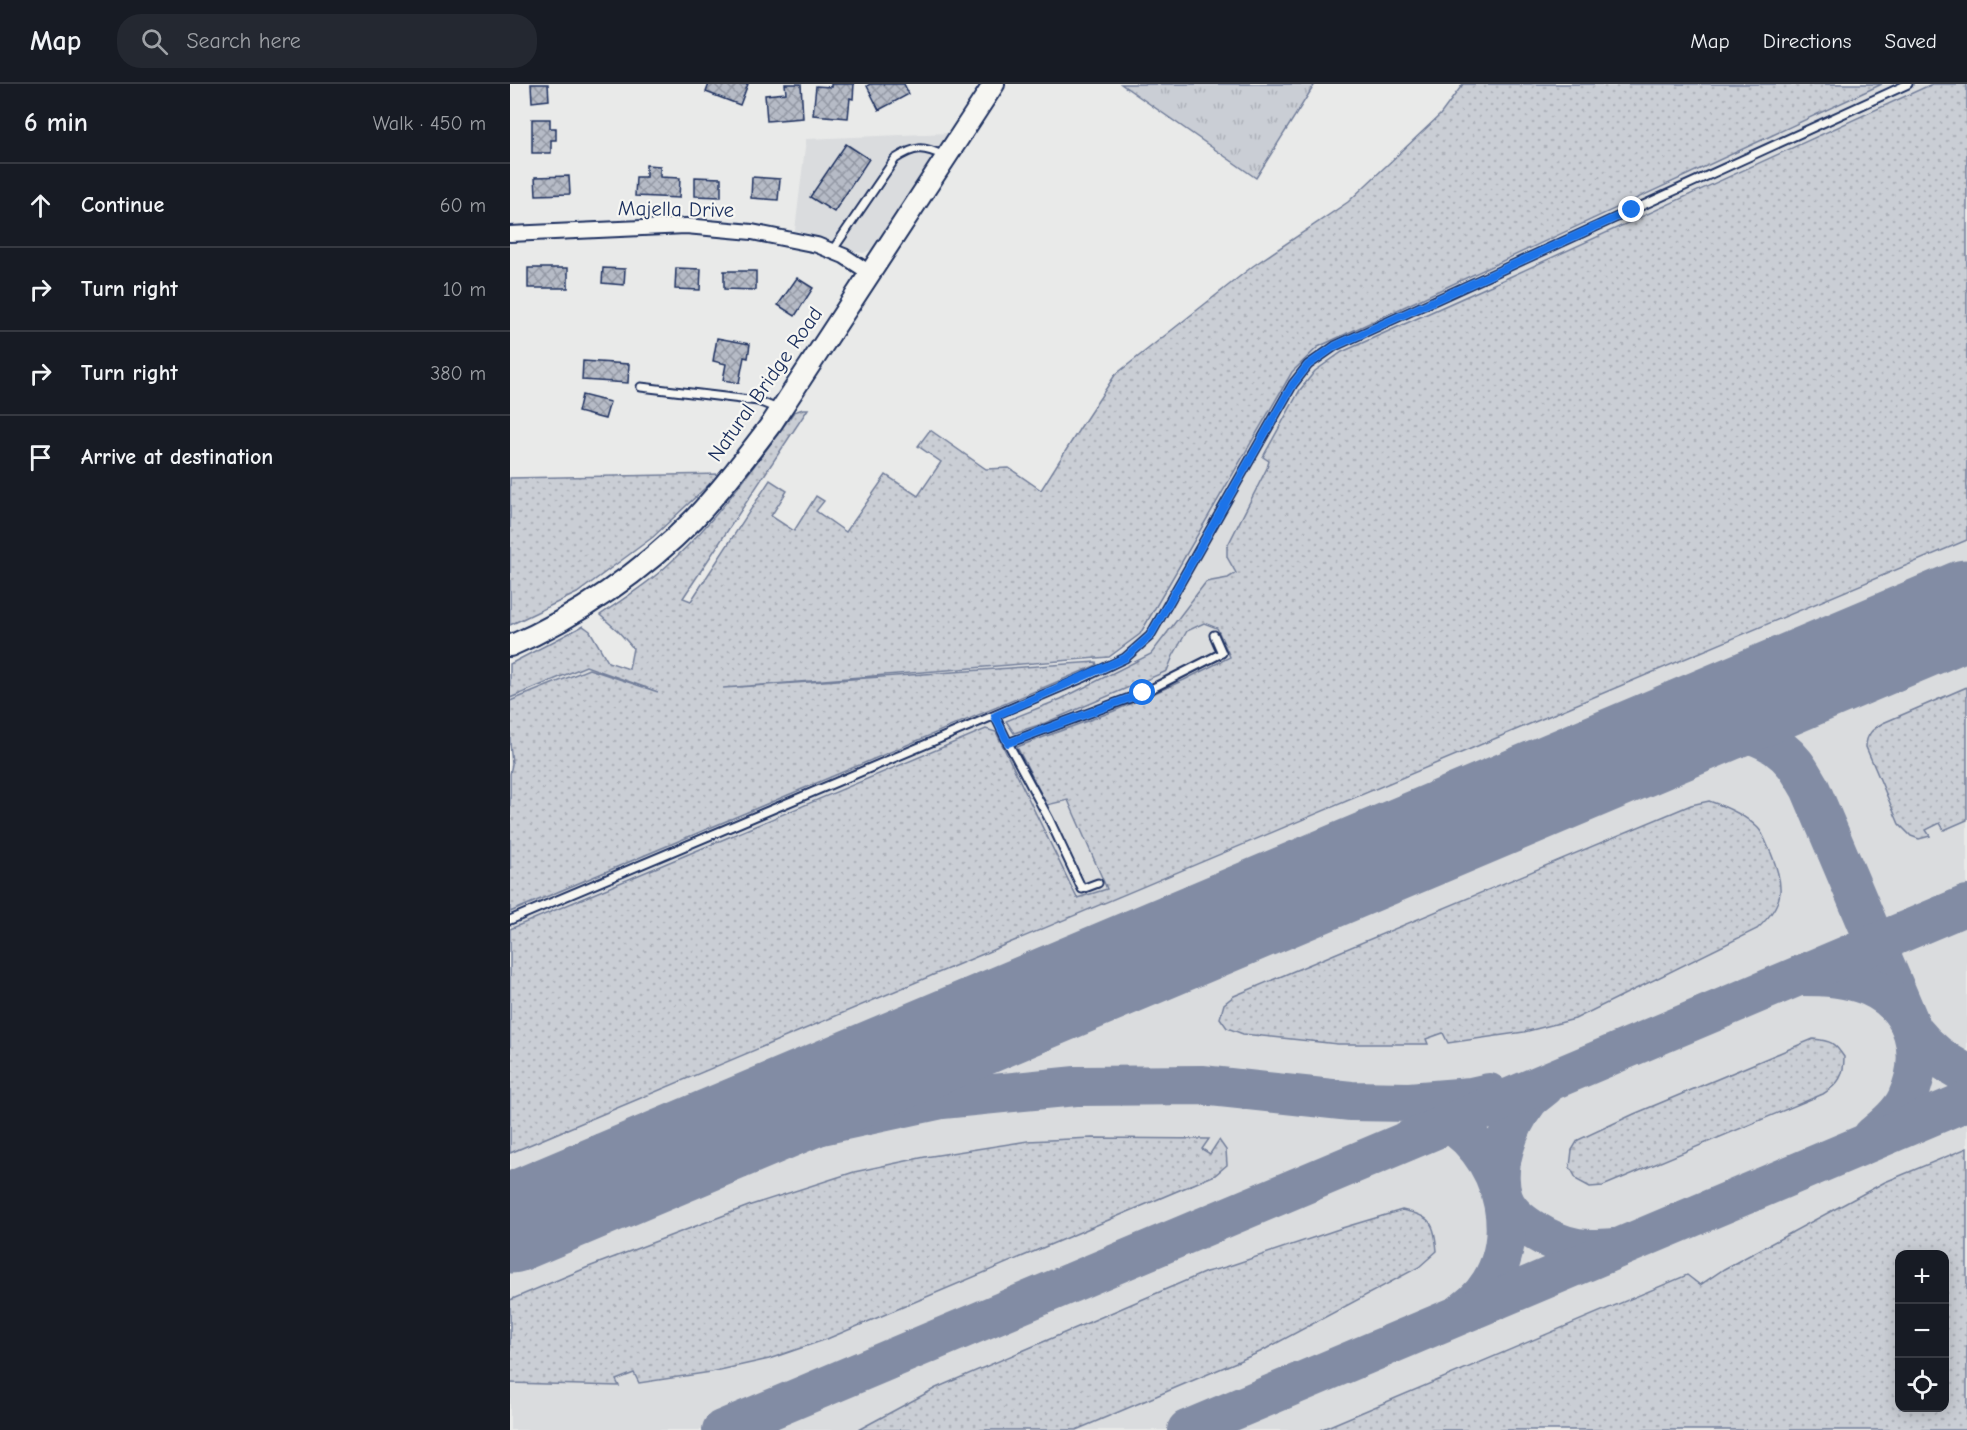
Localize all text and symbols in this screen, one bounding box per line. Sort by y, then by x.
search box [117,14,537,68]
text: Map [30,25,81,57]
icon: search [138,25,171,58]
text: Search here [186,28,301,54]
text: Map [1690,29,1730,53]
text: Directions [1763,29,1852,53]
text: Saved [1885,29,1937,53]
text: 6 min [24,108,88,138]
text: Walk · 450 m [373,112,486,135]
icon: ahead [24,189,57,222]
text: Continue [81,192,164,218]
text: 60 m [440,194,486,217]
street label: Majella Drive [618,196,734,222]
route end [1618,196,1644,222]
icon: right [24,273,57,306]
text: Turn right [81,276,178,302]
text: 10 m [443,278,486,301]
street label: Natural Bridge Road [703,302,827,466]
icon: right [24,357,57,390]
text: Turn right [81,360,178,386]
text: 380 m [430,362,486,385]
icon: arrive [24,441,57,474]
text: Arrive at destination [81,444,273,470]
route start [1129,679,1155,705]
map controls [1895,1250,1949,1412]
button: + [1895,1250,1949,1304]
button: − [1895,1304,1949,1358]
button: locate [1895,1358,1949,1412]

